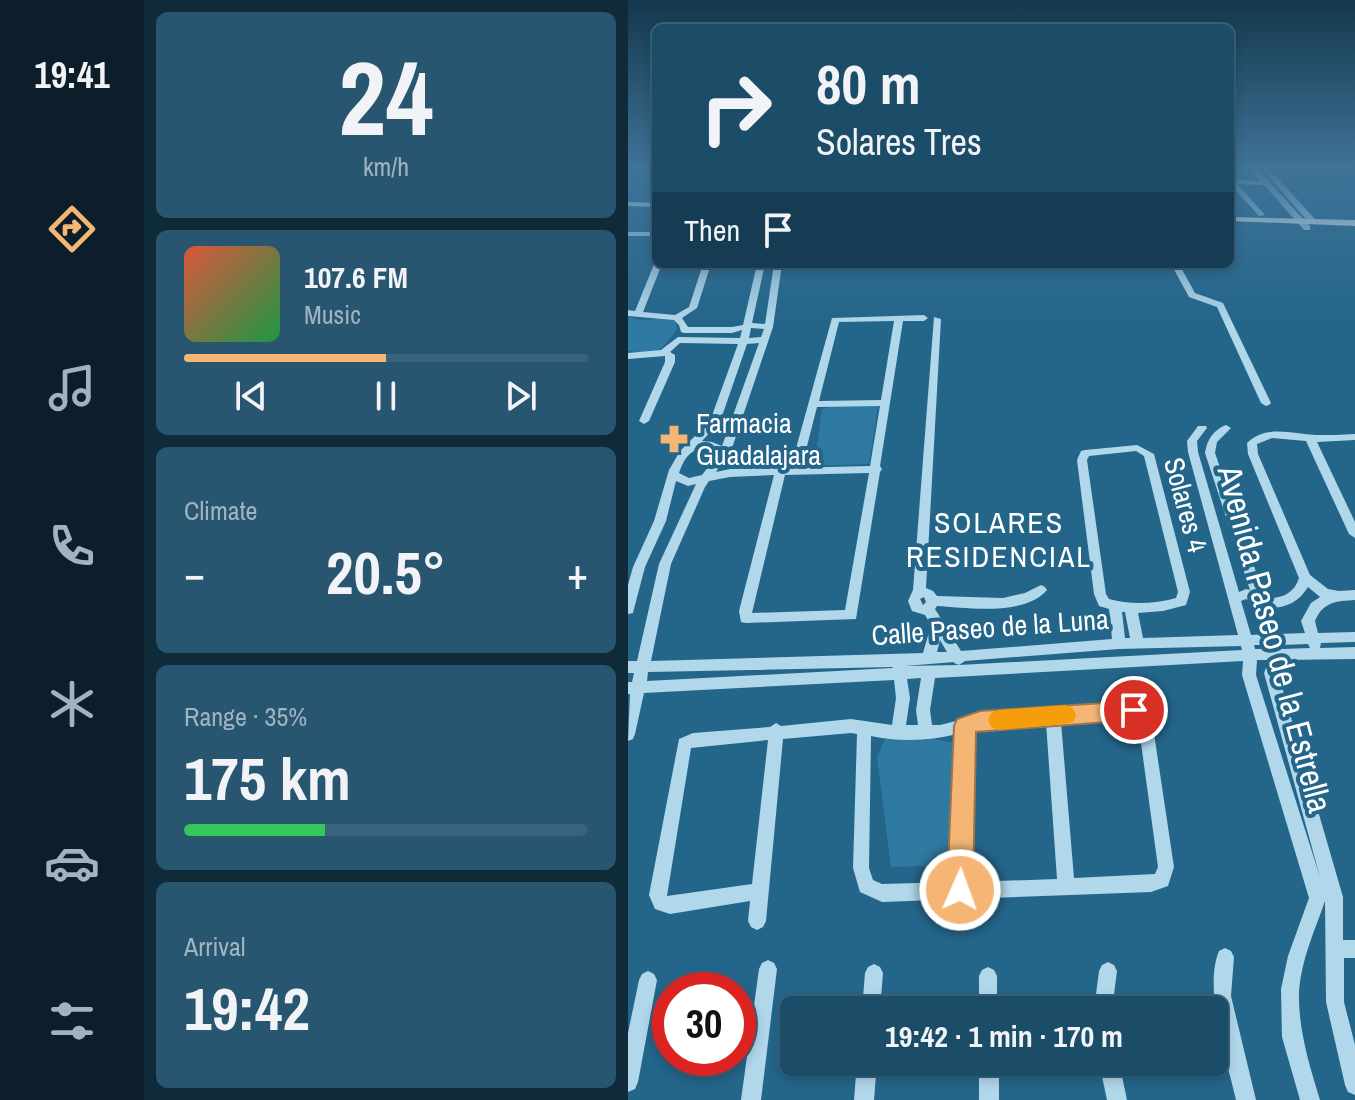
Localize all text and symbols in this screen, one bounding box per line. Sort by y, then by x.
text: 24 [339,27,433,167]
text: 80 m [816,46,921,121]
text: 19:41 [34,51,110,99]
icon: right [684,56,788,160]
text: Solares Tres [816,118,982,166]
text: km/h [363,149,409,184]
icon: directions [44,201,100,257]
icon: arrive [756,208,800,252]
text: Then [684,210,740,250]
text: 107.6 FM [304,257,408,297]
text: Music [304,297,361,332]
icon: music [44,360,100,416]
icon: previous [229,374,273,418]
icon: pause [364,374,408,418]
icon: next [499,374,543,418]
place label: Farmacia Guadalajara [696,404,821,474]
pharmacy icon: Farmacia Guadalajara [659,424,689,454]
street label: Solares 4 [1155,453,1217,557]
street label: Avenida Paseo de la Estrella [1206,459,1344,818]
text: Climate [184,493,257,528]
district label: SOLARES RESIDENCIAL [906,502,1092,576]
icon: phone [44,518,100,574]
text: 20.5° [326,532,446,613]
text: − [184,543,205,603]
text: + [567,543,588,603]
street label: Calle Paseo de la Luna [870,600,1110,654]
icon: climate [44,676,100,732]
pin [1100,676,1168,744]
icon: arrive [1112,688,1156,732]
text: Range · 35% [184,699,307,734]
text: 175 km [184,738,351,819]
icon: car [44,835,100,891]
position arrow [918,848,1002,932]
text: Arrival [184,929,246,964]
text: 19:42 [184,968,310,1049]
speed limit sign: 30 [652,972,756,1076]
icon: filters [44,993,100,1049]
text: 19:42 · 1 min · 170 m [885,1016,1123,1056]

